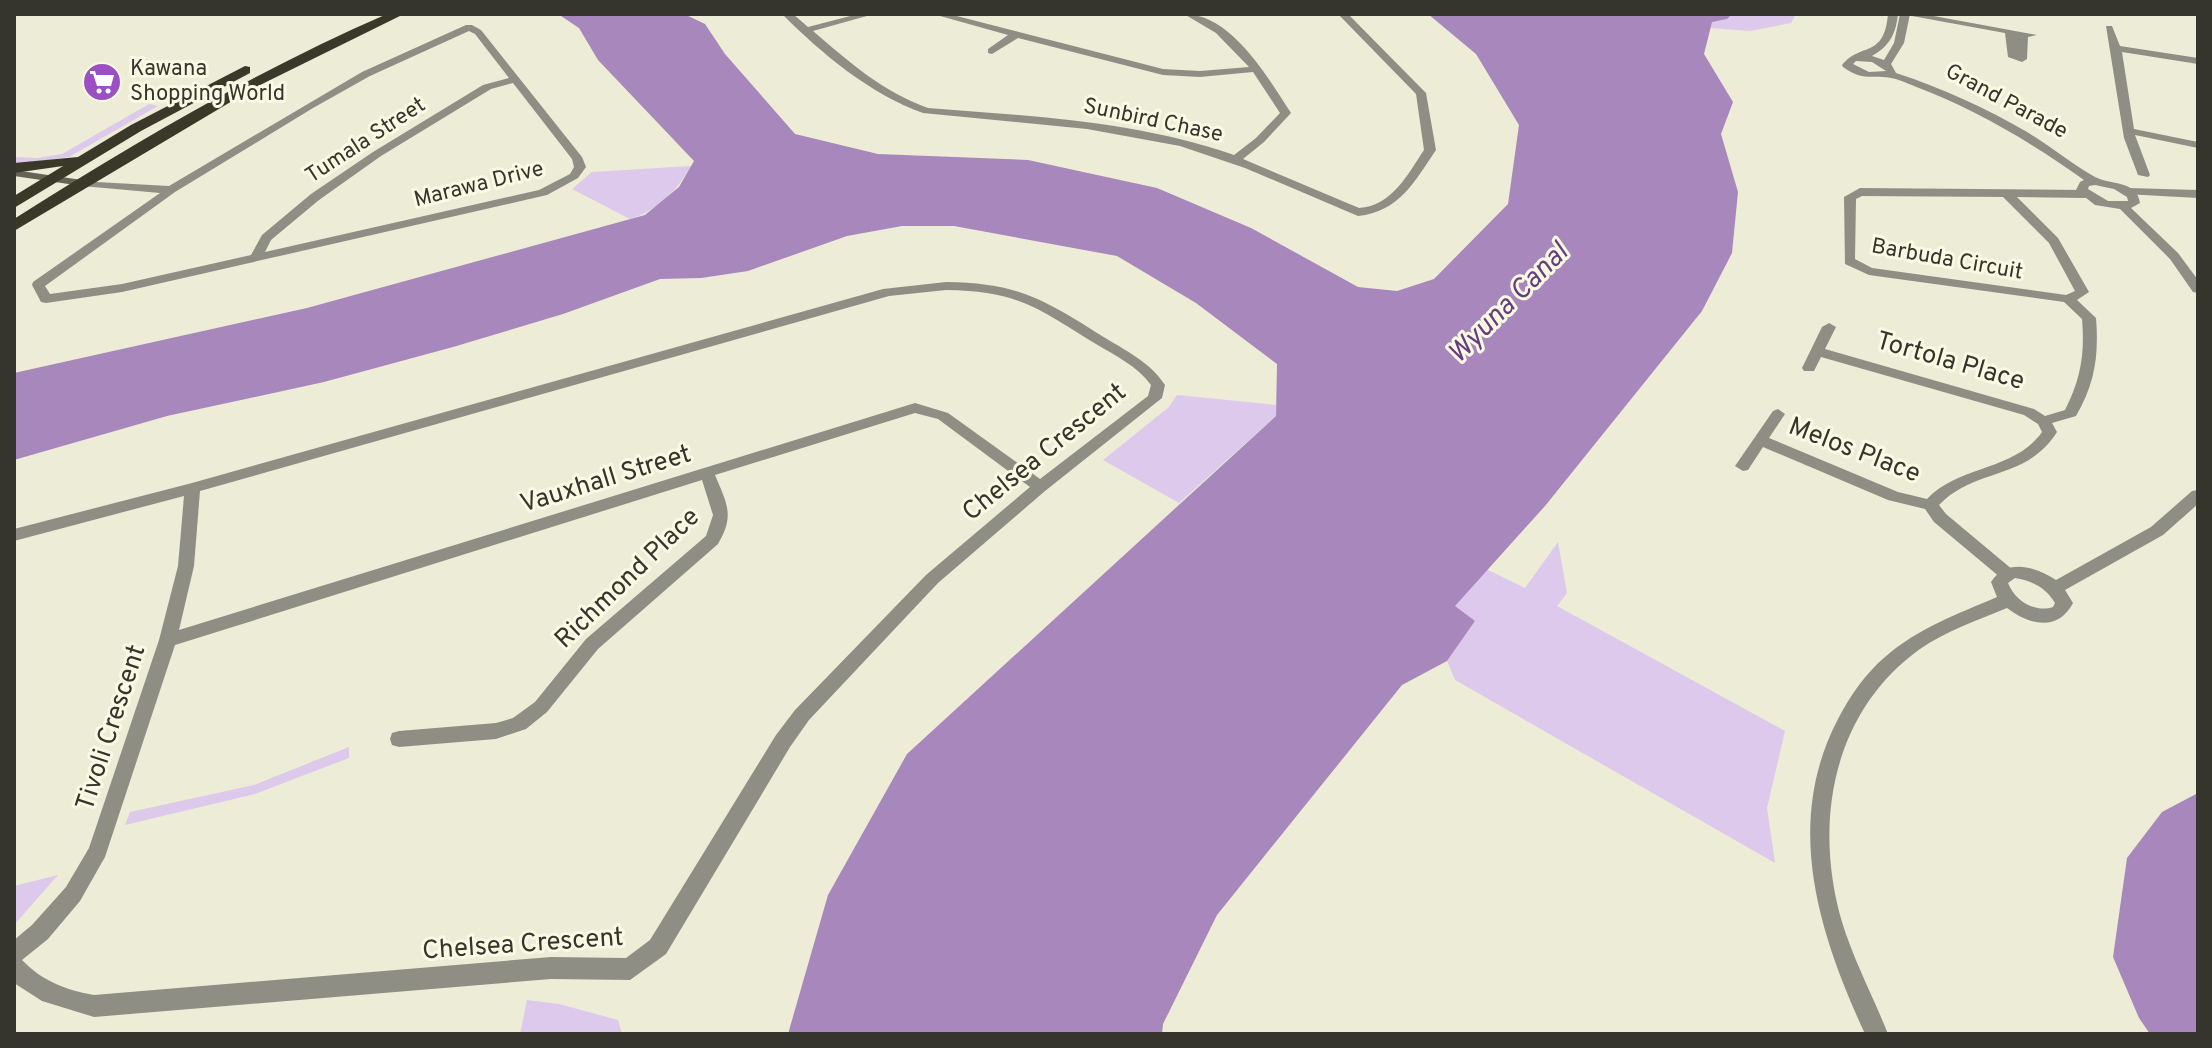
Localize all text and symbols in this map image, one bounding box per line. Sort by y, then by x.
place label: Kawana Shopping World [130,56,285,108]
street label: Grand Parade [1940,58,2072,146]
supermarket icon: Kawana Shopping World [81,61,123,103]
street label: Tumala Street [301,92,431,190]
street label: Sunbird Chase [1081,93,1225,149]
street label: Marawa Drive [411,156,547,214]
street label: Barbuda Circuit [1869,233,2025,287]
water label: Wyuna Canal [1441,235,1578,372]
street label: Tortola Place [1872,325,2028,399]
street label: Chelsea Crescent [956,377,1134,529]
street label: Melos Place [1783,411,1925,491]
street label: Vauxhall Street [517,438,695,522]
street label: Richmond Place [549,502,707,656]
street label: Tivoli Crescent [70,641,154,815]
street label: Chelsea Crescent [421,922,625,968]

